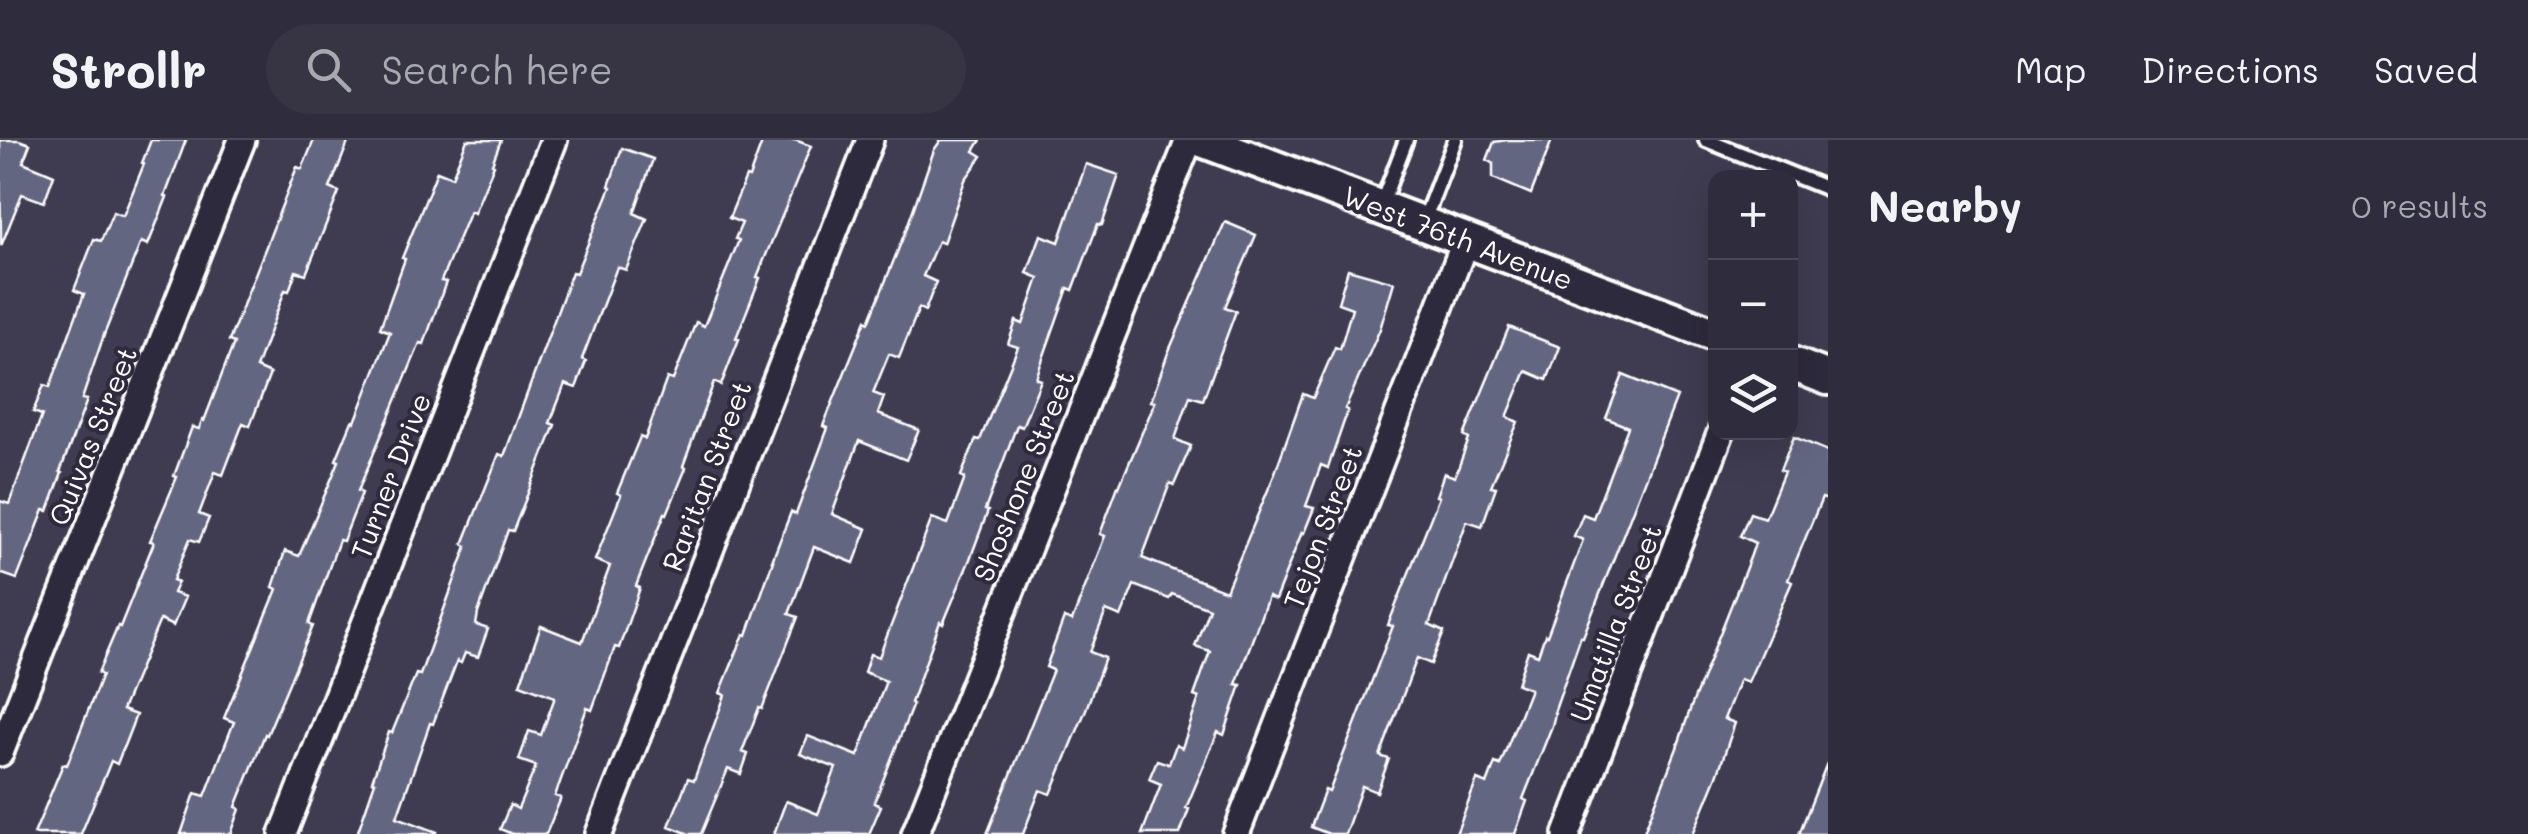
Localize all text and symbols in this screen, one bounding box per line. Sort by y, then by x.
search box [266,24,966,114]
text: Strollr [50,38,206,100]
icon: search [301,42,356,97]
text: Search here [381,44,613,94]
text: Map [2015,46,2086,92]
text: Directions [2141,46,2319,92]
text: Saved [2374,46,2478,92]
map controls [1708,170,1798,440]
button: + [1708,170,1798,260]
street label: West 76th Avenue [1338,177,1578,297]
text: Nearby [1868,178,2022,233]
text: 0 results [2351,184,2488,226]
button: − [1708,260,1798,350]
street label: Quivas Street [40,341,144,530]
button: layers [1708,350,1798,440]
street label: Shoshone Street [964,365,1082,587]
street label: Raritan Street [653,375,759,576]
street label: Turner Drive [342,388,438,564]
street label: Tejon Street [1274,440,1370,614]
street label: Umatilla Street [1561,519,1669,727]

